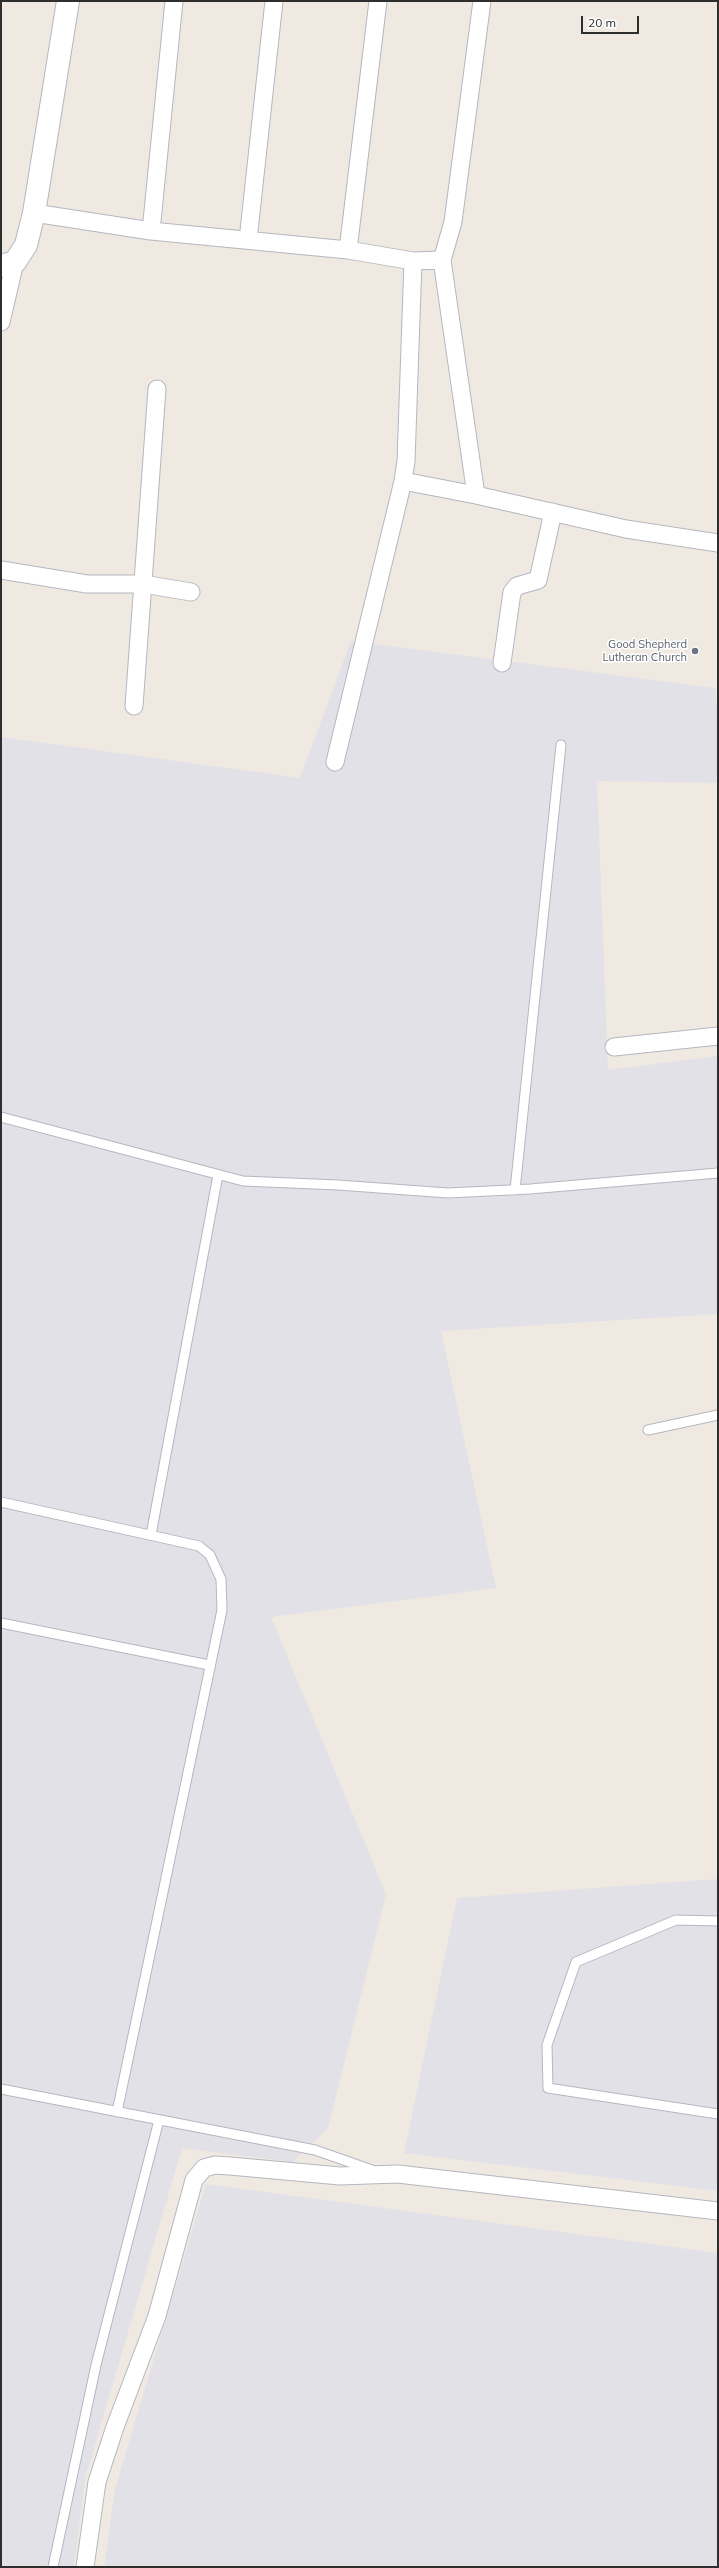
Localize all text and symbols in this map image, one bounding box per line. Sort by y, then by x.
scale bar [583,8,641,34]
text: 20 m [588,15,616,30]
place label: Good Shepherd Lutheran Church [603,638,687,664]
marker: Good Shepherd Lutheran Church [690,646,700,656]

